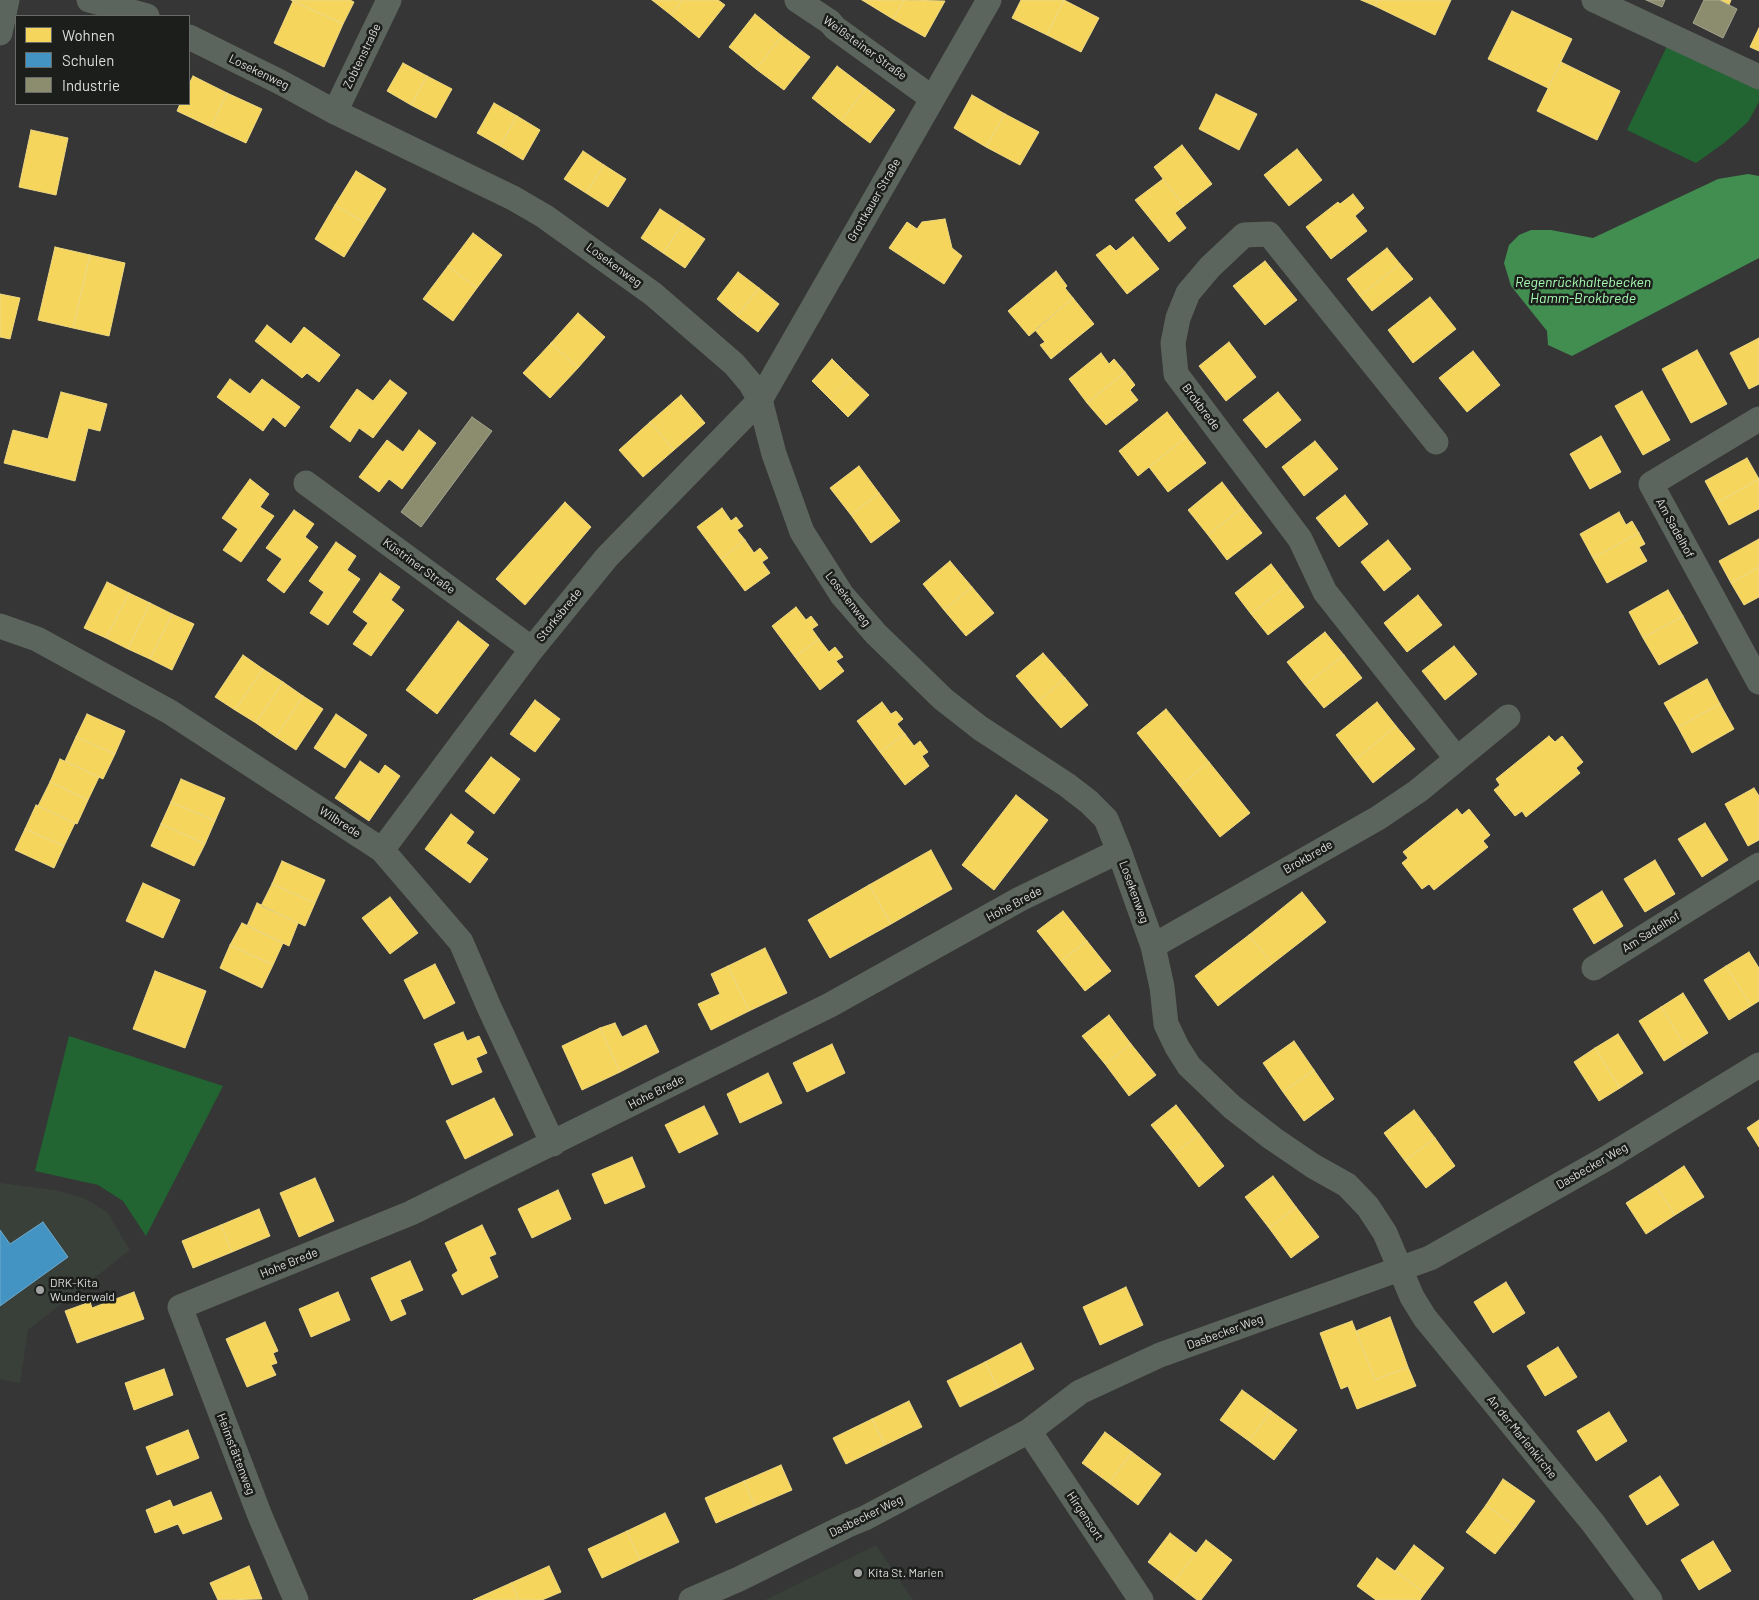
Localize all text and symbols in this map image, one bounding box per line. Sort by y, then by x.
street label: Weißsteiner Straße [820,13,910,83]
legend [15,15,190,105]
street label: Zobtenstraße [340,21,384,91]
text: Wohnen [62,26,115,44]
text: Schulen [62,51,114,69]
street label: Losekenweg [226,51,292,93]
text: Industrie [62,76,120,94]
street label: Grottkauer Straße [844,156,904,244]
street label: Losekenweg [583,240,645,290]
water label: Regenrückhaltebecken Hamm-Brokbrede [1515,274,1651,306]
street label: Brokbrede [1179,381,1223,433]
street label: Am Sadelhof [1653,496,1697,560]
street label: Küstriner Straße [380,535,458,597]
street label: Losekenweg [822,569,874,629]
street label: Storksbrede [533,586,585,644]
street label: Wilbrede [317,803,363,841]
street label: Brokbrede [1281,837,1335,877]
street label: Losekenweg [1116,859,1152,925]
street label: Hohe Brede [984,883,1044,925]
street label: Am Sadelhof [1619,909,1683,955]
street label: Hohe Brede [626,1072,686,1112]
street label: Dasbecker Weg [1554,1140,1630,1192]
street label: Hohe Brede [258,1245,320,1281]
place label: DRK-Kita Wunderwald [50,1276,115,1304]
marker: DRK-Kita Wunderwald [34,1284,46,1296]
street label: Dasbecker Weg [1185,1312,1265,1352]
street label: An der Marienkirche [1484,1392,1560,1482]
street label: Heimstättenweg [214,1411,258,1497]
street label: Hirgensort [1063,1489,1107,1543]
street label: Dasbecker Weg [827,1492,905,1540]
place label: Kita St. Marien [868,1566,943,1580]
marker: Kita St. Marien [852,1567,864,1579]

